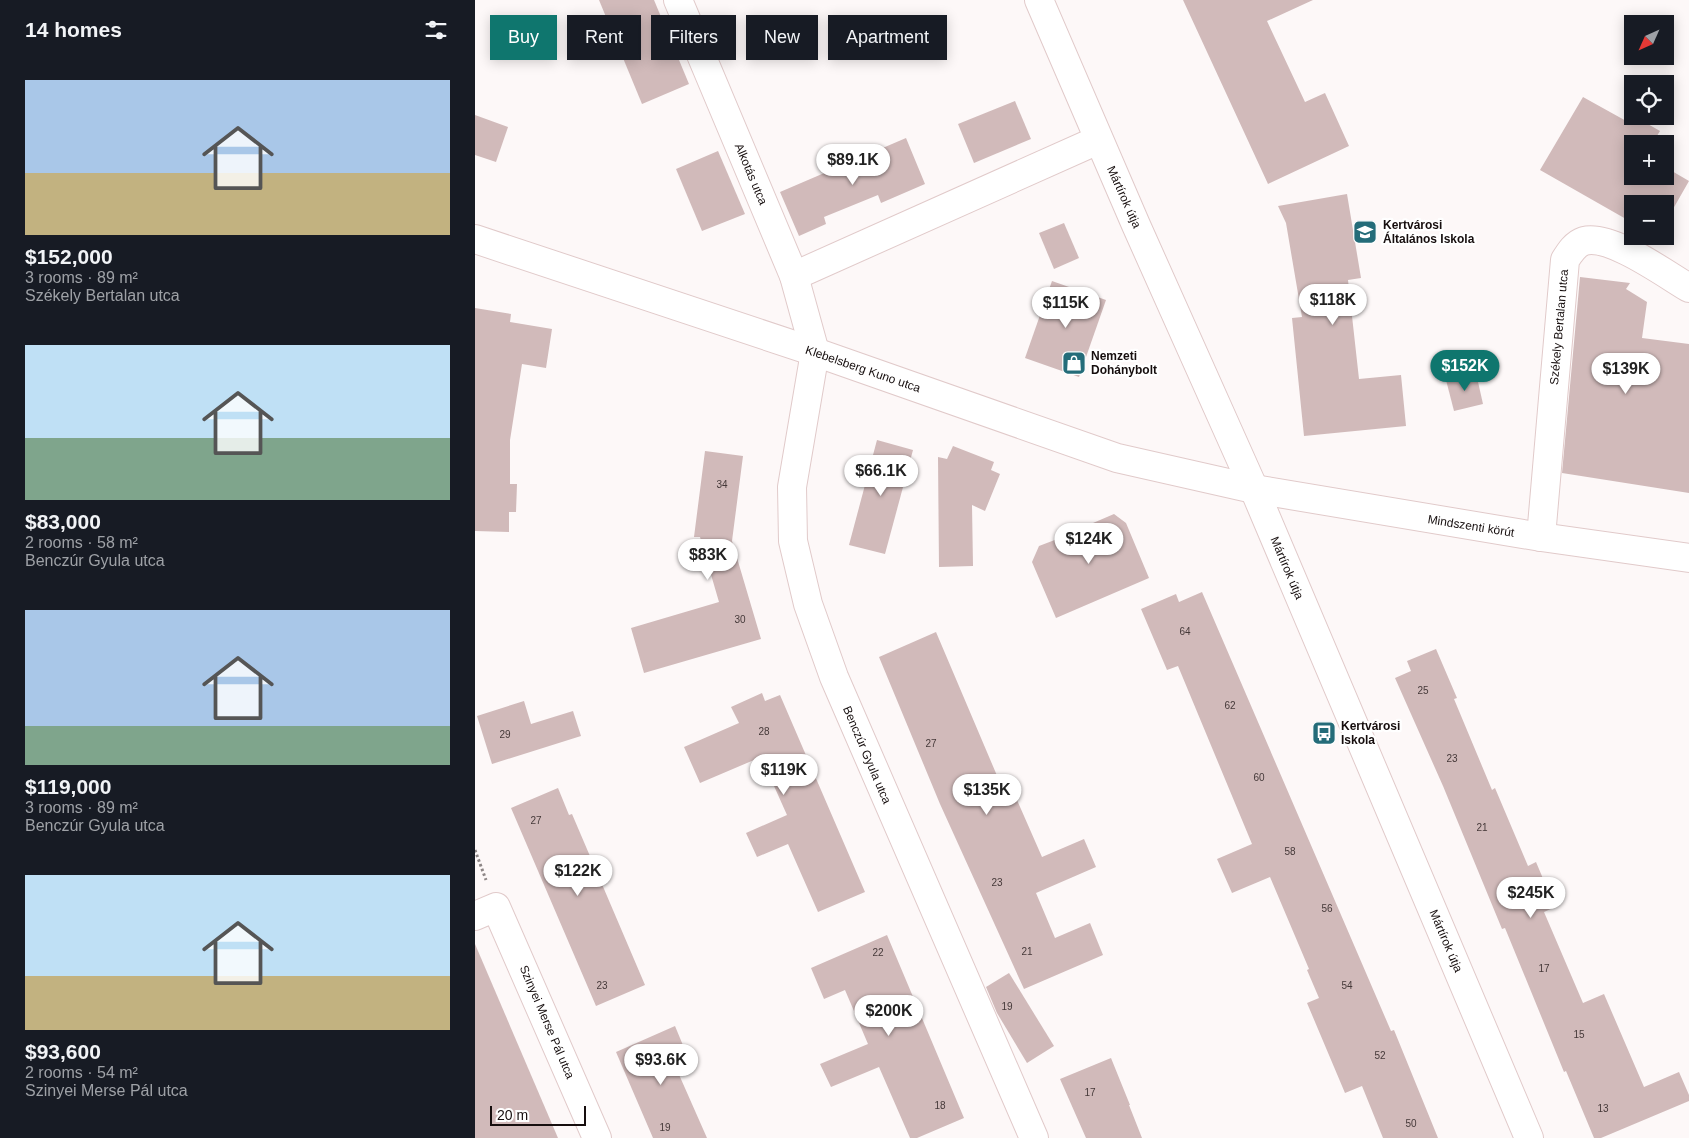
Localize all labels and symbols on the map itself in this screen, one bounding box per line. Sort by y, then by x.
north arrow [1624,15,1674,65]
street label: Alkotás utca [732,141,770,207]
pin: $89.1K [812,144,894,186]
street label: Mártírok útja [1104,164,1144,231]
place label: Kertvárosi Általános Iskola [1383,218,1475,246]
school or university icon: Kertvárosi Általános Iskola [1352,219,1378,245]
street label: Székely Bertalan utca [1547,268,1571,385]
pin: $118K [1298,284,1368,326]
pin: $115K [1031,286,1101,329]
street label: Klebelsberg Kuno utca [804,343,923,395]
place label: Nemzeti Dohánybolt [1091,349,1157,377]
shop icon: Nemzeti Dohánybolt [1061,350,1087,376]
pin: $152K [1430,350,1500,392]
pin: $139K [1591,352,1661,395]
pin: $66.1K [840,454,922,497]
house number: 34 [716,479,728,490]
street label: Mindszenti körút [1427,512,1516,540]
pin: $124K [1054,522,1124,565]
street label: Mártírok útja [1268,535,1307,602]
pin: $83K [678,538,738,581]
house number: 30 [734,614,746,625]
house number: 64 [1179,626,1191,637]
house number: 25 [1417,685,1429,696]
house number: 62 [1224,700,1236,711]
street label: Benczúr Gyula utca [840,704,894,806]
place label: Kertvárosi Iskola [1341,719,1400,747]
bus stop icon: Kertvárosi Iskola [1311,720,1337,746]
house number: 28 [758,726,770,737]
house number: 29 [499,729,511,740]
house number: 27 [925,738,937,749]
house number: 23 [1446,753,1458,764]
pin: $119K [749,754,819,796]
house number: 60 [1253,772,1265,783]
pin: $135K [952,774,1022,816]
house number: 27 [530,815,542,826]
house number: 21 [1476,822,1488,833]
house number: 58 [1284,846,1296,857]
pin: $122K [543,854,613,897]
pin: $245K [1496,876,1566,919]
house number: 23 [991,877,1003,888]
house number: 56 [1321,903,1333,914]
street label: Mártírok útja [1427,908,1466,975]
house number: 21 [1021,946,1033,957]
house number: 22 [872,947,884,958]
street label: Szinyei Merse Pál utca [517,963,577,1081]
house number: 17 [1538,963,1550,974]
house number: 23 [596,980,608,991]
house number: 54 [1341,980,1353,991]
pin: $200K [854,994,924,1037]
house number: 19 [1001,1001,1013,1012]
house number: 15 [1573,1029,1585,1040]
pin: $93.6K [620,1044,702,1086]
house number: 52 [1374,1050,1386,1061]
house number: 17 [1084,1087,1096,1098]
house number: 18 [934,1100,946,1111]
scale bar [490,1103,586,1126]
house number: 13 [1597,1103,1609,1114]
house number: 50 [1405,1118,1417,1129]
house number: 19 [659,1122,671,1133]

